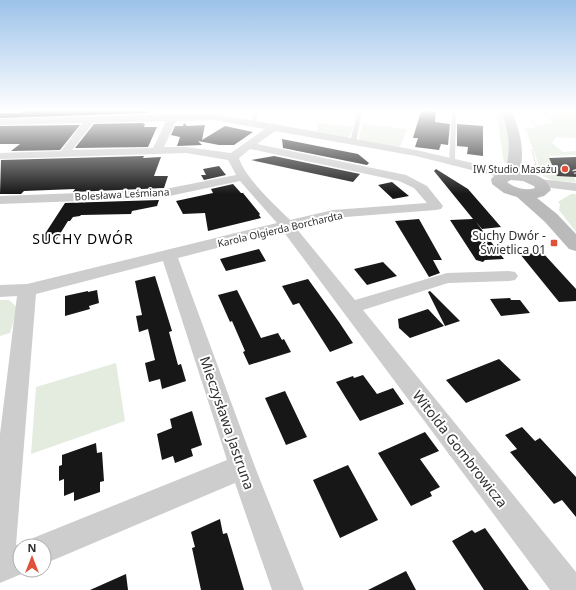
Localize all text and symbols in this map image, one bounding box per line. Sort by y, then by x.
place label: IW Studio Masażu [473,162,557,176]
marker: IW Studio Masażu [560,164,570,174]
street label: Bolesława Leśmiana [74,185,170,203]
street label: Karola Olgierda Borchardta [216,208,344,250]
place label: Suchy Dwór - Świetlica 01 [472,227,546,258]
district label: SUCHY DWÓR [32,229,134,248]
marker: Suchy Dwór - Świetlica 01 [549,238,559,248]
street label: Mieczysława Jastruna [196,354,259,492]
street label: Witolda Gombrowicza [409,386,512,511]
north arrow [12,538,52,578]
text: N [28,540,36,555]

